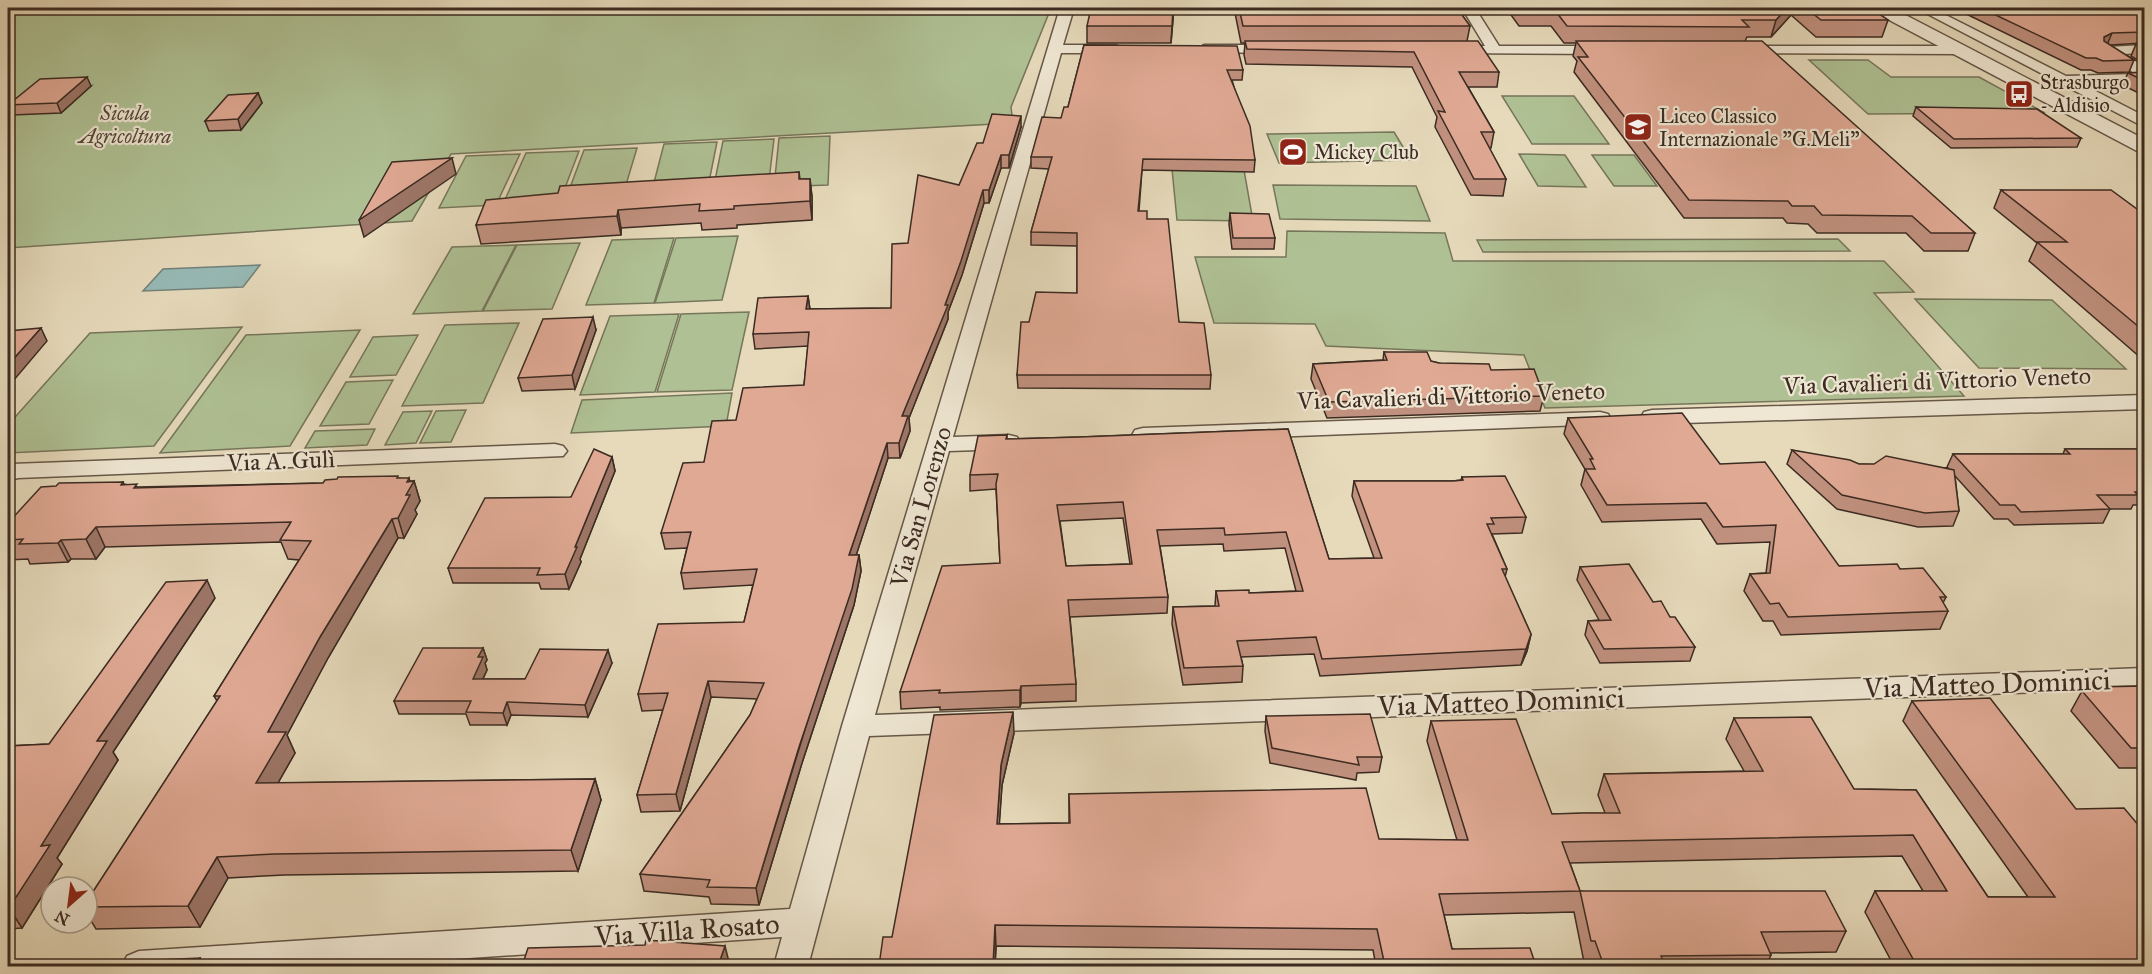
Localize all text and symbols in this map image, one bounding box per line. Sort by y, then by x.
place label: Strasburgo - Aldisio [2040,70,2129,117]
bus stop icon: Strasburgo - Aldisio [2003,78,2035,110]
park label: Sicula Agricoltura [77,101,171,148]
place label: Liceo Classico Internazionale "G.Meli" [1659,104,1860,151]
school or university icon: Liceo Classico Internazionale "G.Meli" [1622,111,1654,143]
sports icon: Mickey Club [1277,136,1309,168]
place label: Mickey Club [1314,140,1419,164]
street label: Via Cavalieri di Vittorio Veneto [1782,361,2091,401]
street label: Via Cavalieri di Vittorio Veneto [1296,376,1605,416]
street label: Via San Lorenzo [883,423,958,592]
street label: Via A. Gulì [225,444,336,478]
street label: Via Matteo Dominici [1862,662,2112,706]
street label: Via Matteo Dominici [1376,680,1626,724]
north arrow [39,875,99,935]
text: N [51,906,73,929]
street label: Via Villa Rosato [592,906,781,954]

